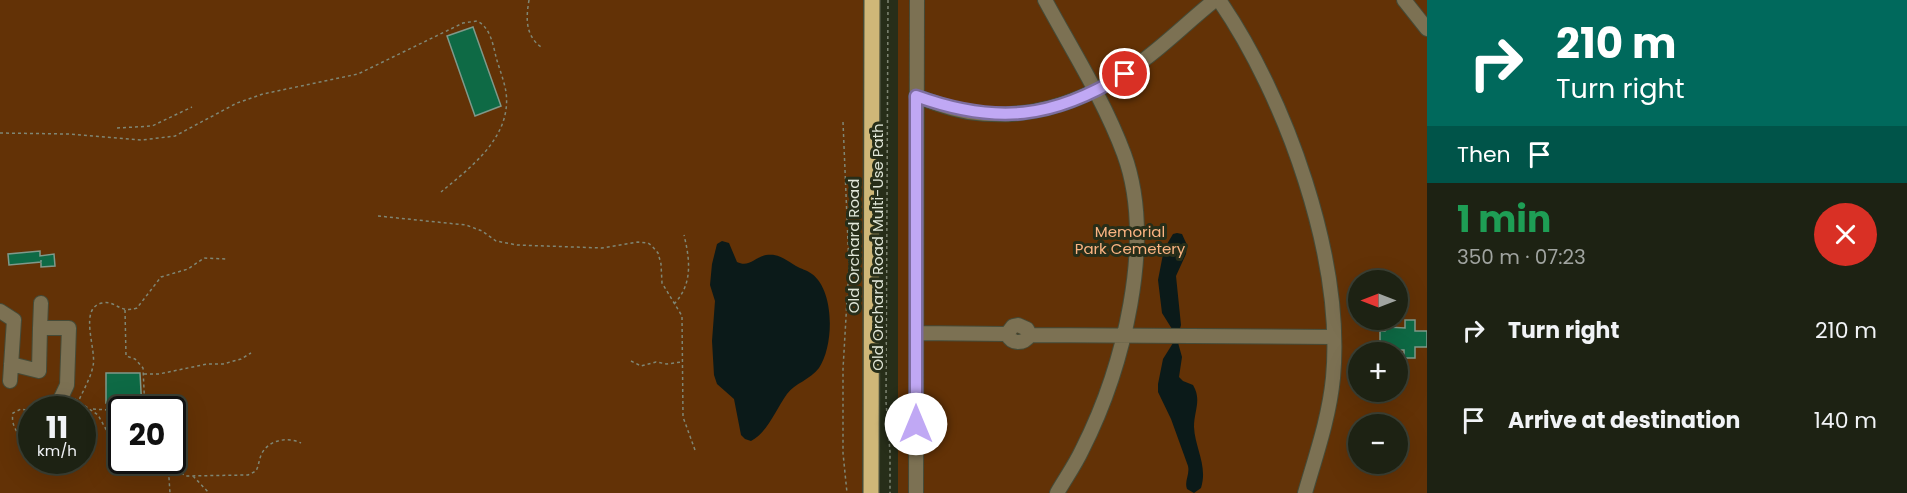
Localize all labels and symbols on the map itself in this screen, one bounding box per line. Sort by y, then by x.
pin [1099,48,1150,99]
street label: Old Orchard Road Multi-Use Path [867,123,888,371]
street label: Old Orchard Road [843,179,864,313]
park label: Memorial Park Cemetery [1075,221,1186,259]
north arrow [1348,270,1408,330]
position arrow [884,392,948,456]
speed limit sign: 20 [108,396,186,474]

